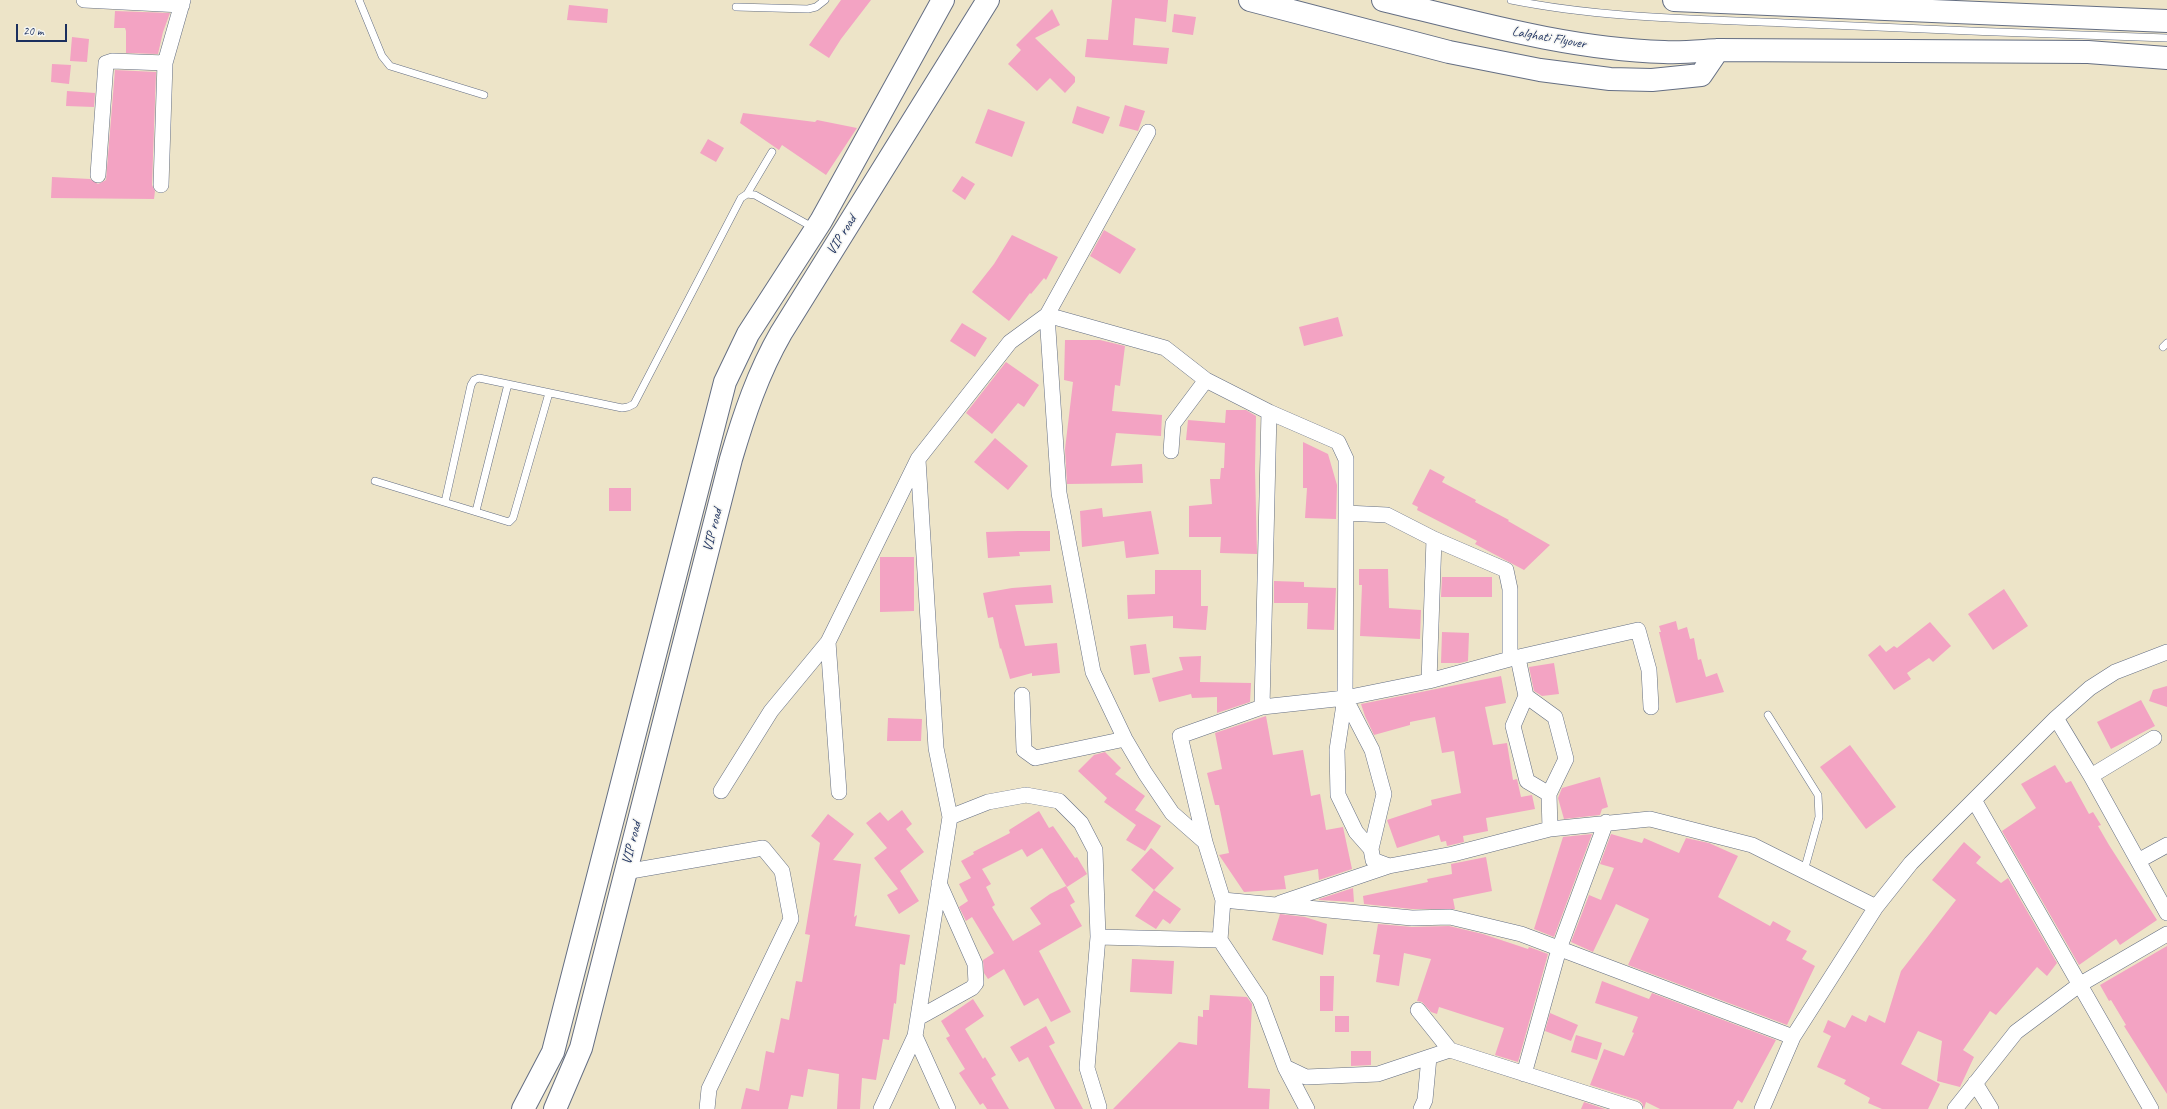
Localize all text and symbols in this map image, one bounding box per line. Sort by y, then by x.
scale bar [18,16,69,42]
text: 20 m [23,23,43,39]
street label: Lalghati Flyover [1511,23,1587,53]
street label: VIP road [823,212,861,258]
street label: VIP road [700,507,726,553]
street label: VIP road [619,820,645,866]

